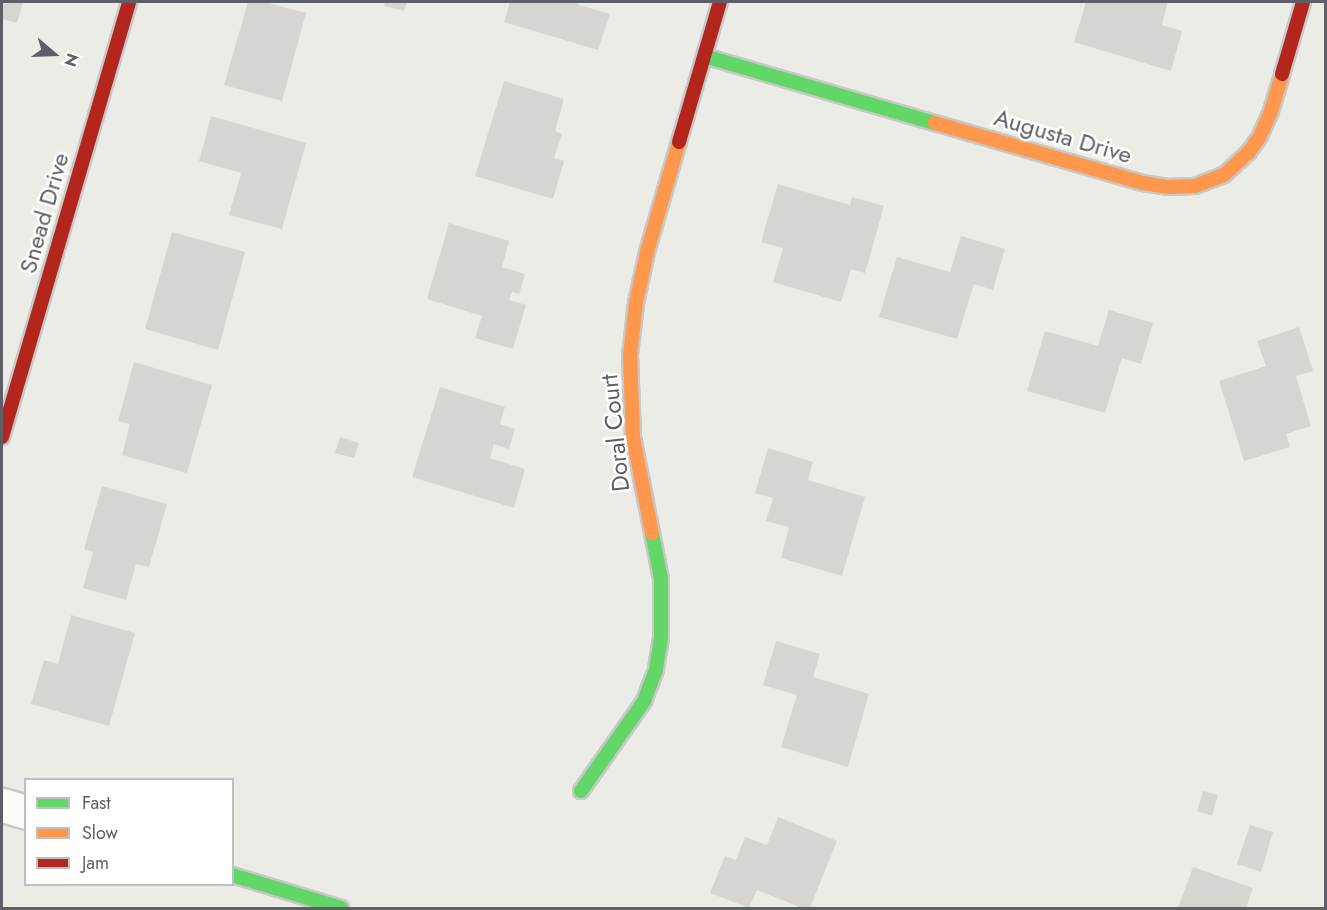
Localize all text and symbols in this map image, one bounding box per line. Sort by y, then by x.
north arrow [24,24,84,84]
text: N [59,50,84,70]
street label: Augusta Drive [991,103,1135,169]
street label: Snead Drive [13,149,75,277]
street label: Doral Court [595,373,635,493]
legend [24,778,234,886]
text: Fast [82,790,111,816]
text: Slow [82,820,118,846]
text: Jam [82,850,109,876]

